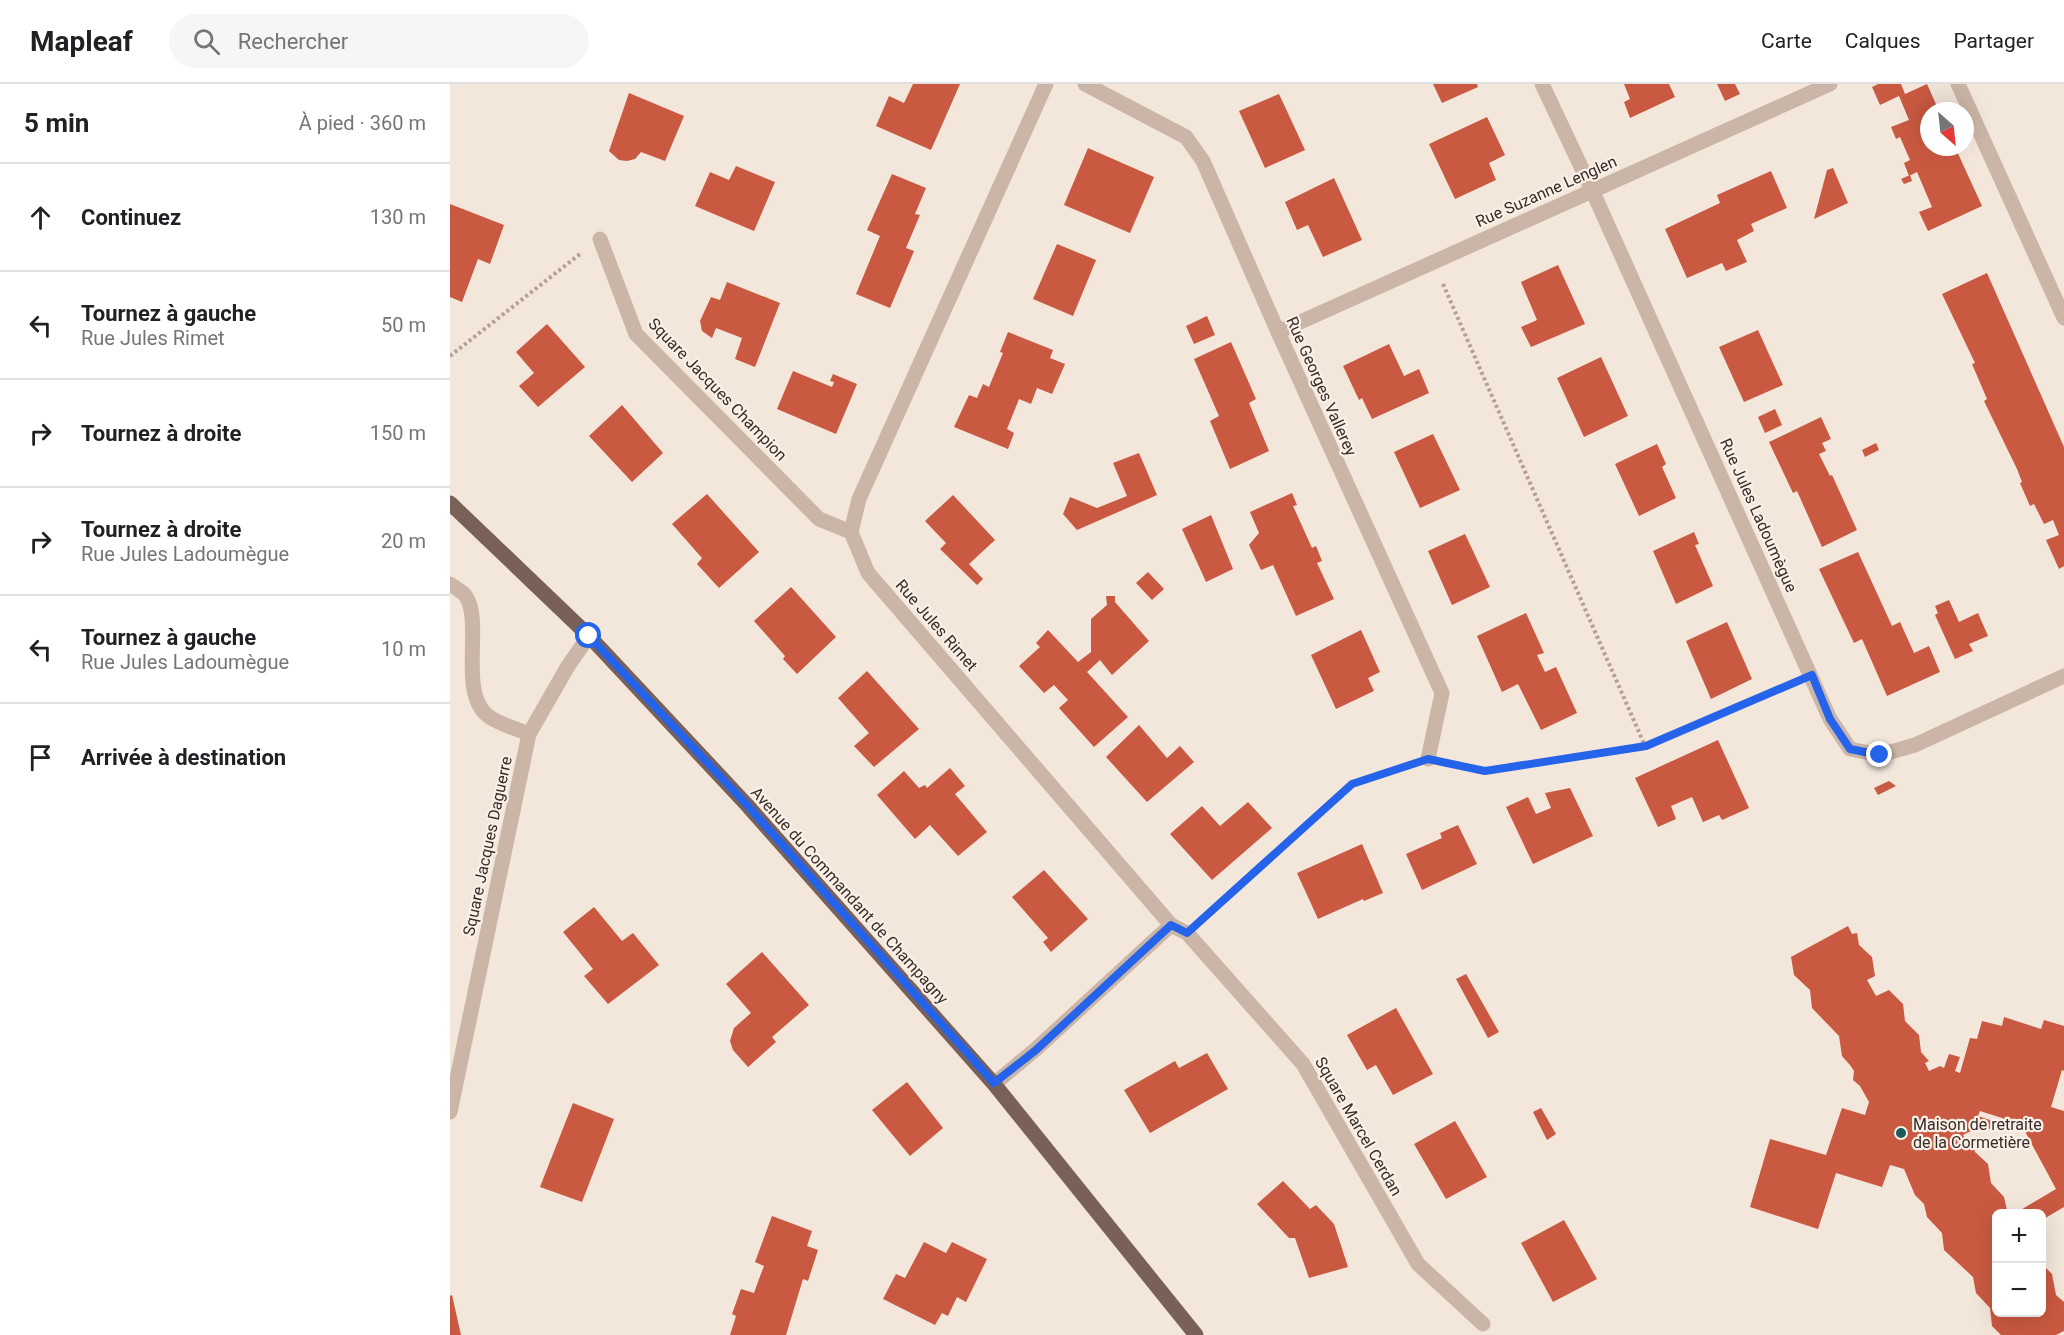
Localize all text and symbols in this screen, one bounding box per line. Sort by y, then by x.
search box [169,14,589,68]
text: Mapleaf [30,25,133,58]
icon: search [190,25,223,58]
text: Rechercher [238,29,348,54]
text: Carte [1761,29,1812,53]
text: Calques [1845,29,1920,53]
text: Partager [1953,29,2034,53]
north arrow [1920,102,1974,156]
text: 5 min [24,108,89,138]
text: À pied · 360 m [299,111,426,135]
street label: Rue Suzanne Lenglen [1473,152,1620,231]
icon: ahead [24,201,57,234]
text: Continuez [81,205,181,230]
text: 130 m [370,205,426,229]
text: Tournez à gauche [81,301,256,326]
icon: left [24,309,57,342]
text: 50 m [381,313,426,337]
street label: Square Jacques Champion [644,314,791,465]
street label: Rue Georges Vallerey [1282,314,1361,459]
text: Rue Jules Rimet [81,326,225,350]
icon: right [24,417,57,450]
text: Tournez à droite [81,421,241,446]
text: 150 m [370,421,426,445]
street label: Rue Jules Ladoumègue [1716,435,1801,595]
text: Tournez à droite [81,517,241,542]
icon: right [24,525,57,558]
text: 20 m [381,529,426,553]
text: Rue Jules Ladoumègue [81,542,289,566]
street label: Rue Jules Rimet [892,576,981,675]
route start [575,622,601,648]
text: Tournez à gauche [81,625,256,650]
icon: left [24,633,57,666]
text: 10 m [381,637,426,661]
text: Rue Jules Ladoumègue [81,650,289,674]
icon: arrive [24,741,57,774]
route end [1866,741,1892,767]
text: Arrivée à destination [81,745,286,770]
street label: Square Jacques Daguerre [459,755,516,938]
street label: Avenue du Commandant de Champagny [747,783,952,1008]
street label: Square Marcel Cerdan [1311,1053,1406,1199]
place label: Maison de retraite de la Cormetière [1913,1115,2042,1152]
marker: Maison de retraite de la Cormetière [1894,1126,1908,1140]
map controls [1992,1209,2046,1317]
button: + [1992,1209,2046,1263]
button: − [1992,1263,2046,1317]

